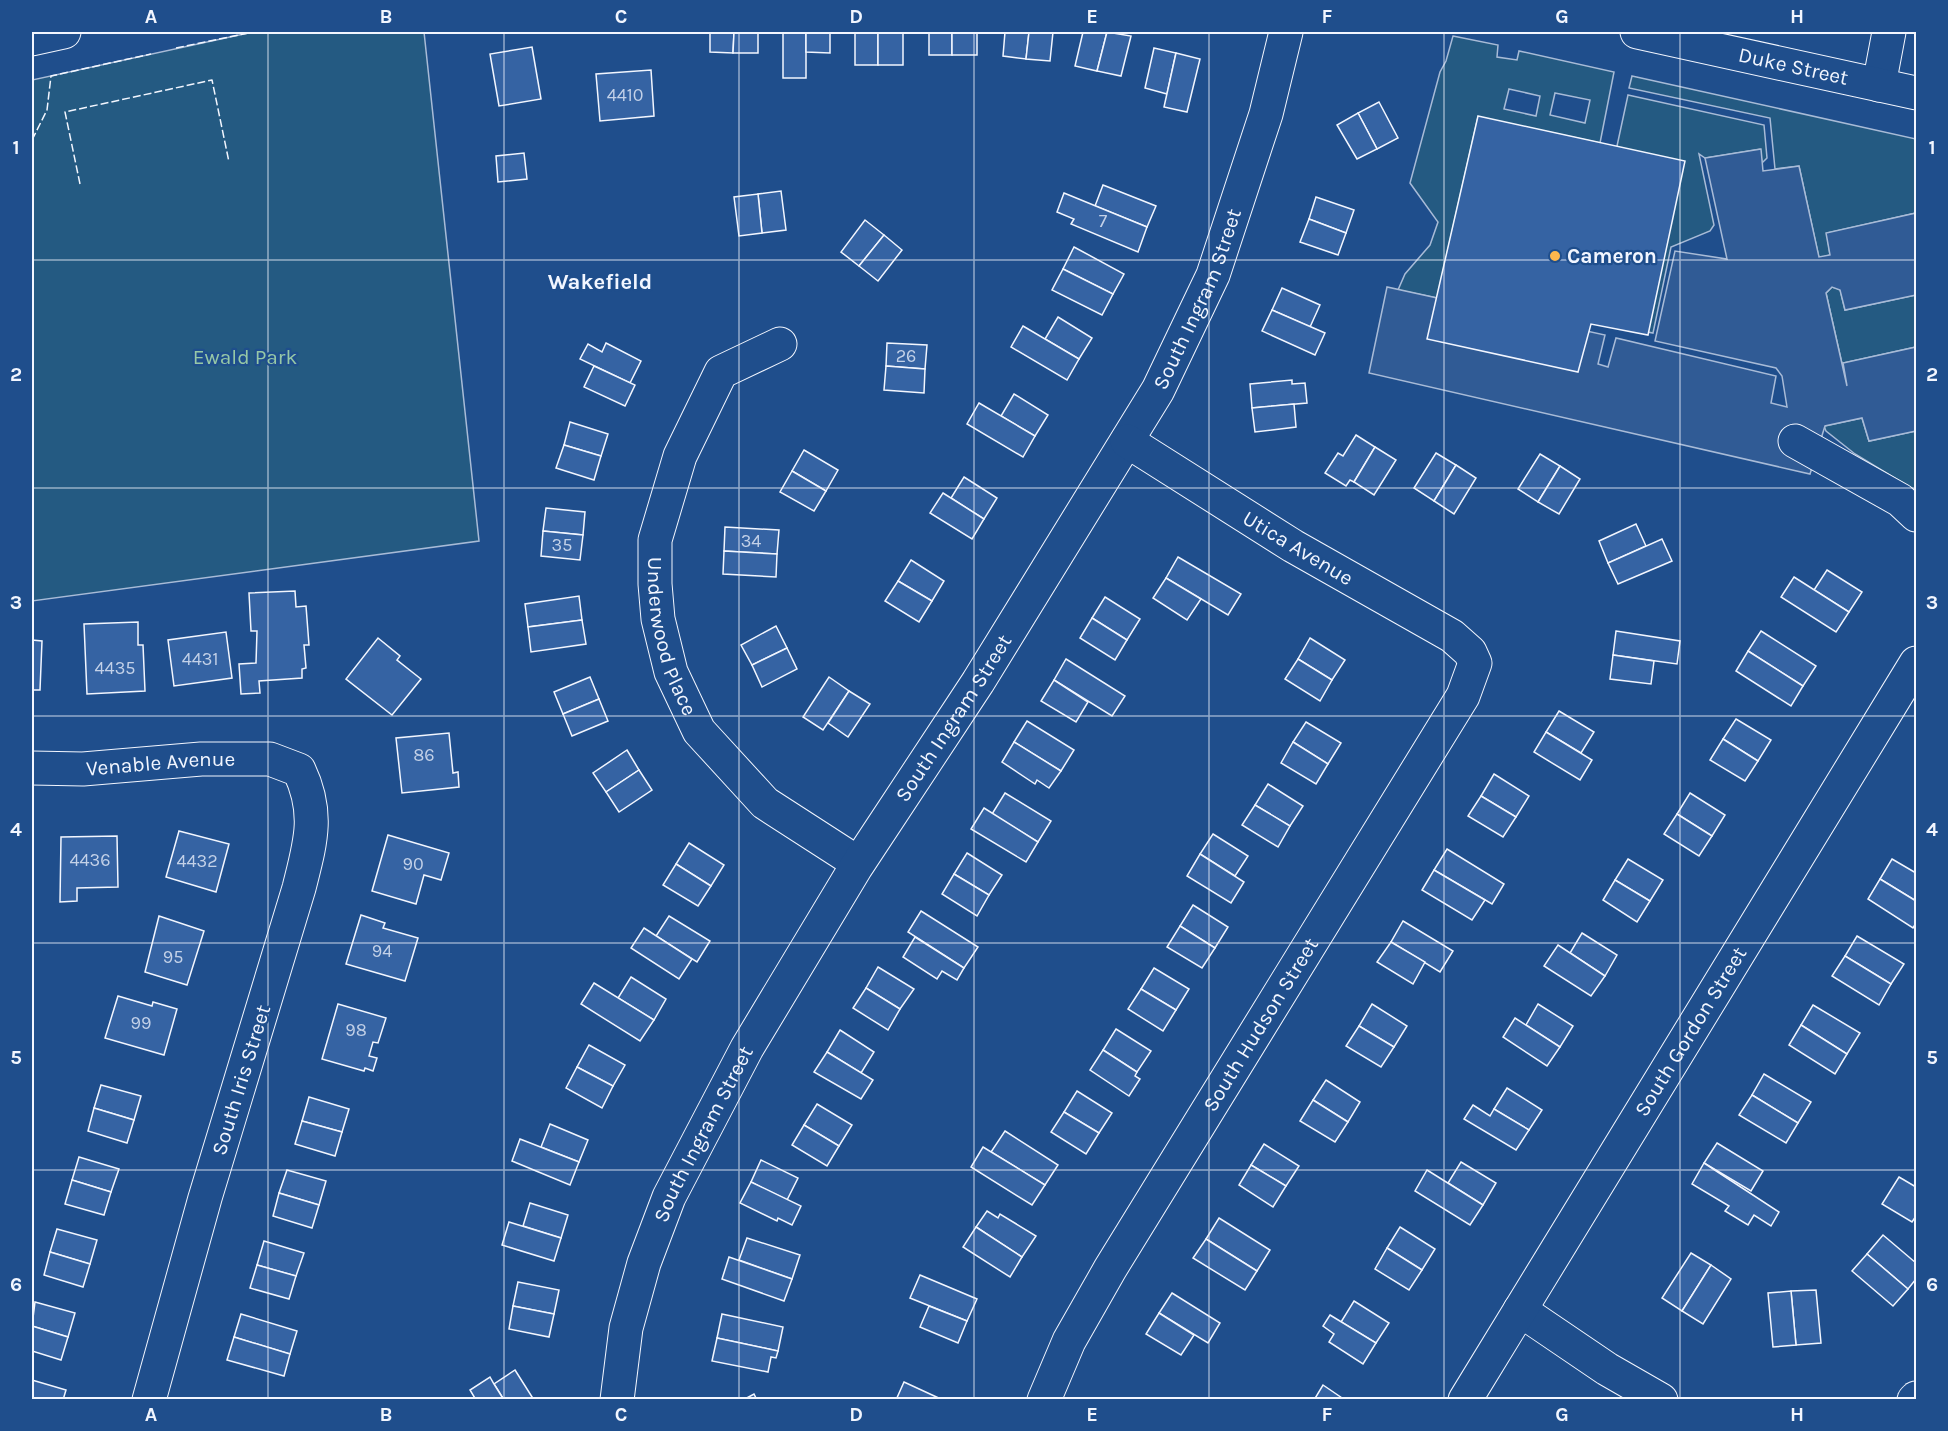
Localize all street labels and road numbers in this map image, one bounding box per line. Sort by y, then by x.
street label: Duke Street [1736,42,1851,90]
street label: South Ingram Street [1148,206,1246,393]
street label: Utica Avenue [1239,506,1357,590]
street label: Underwood Place [643,557,702,719]
street label: South Ingram Street [890,630,1016,806]
street label: Venable Avenue [85,747,235,781]
street label: South Hudson Street [1198,933,1323,1116]
street label: South Gordon Street [1630,942,1752,1121]
street label: South Iris Street [207,1002,275,1158]
street label: South Ingram Street [649,1042,758,1225]

